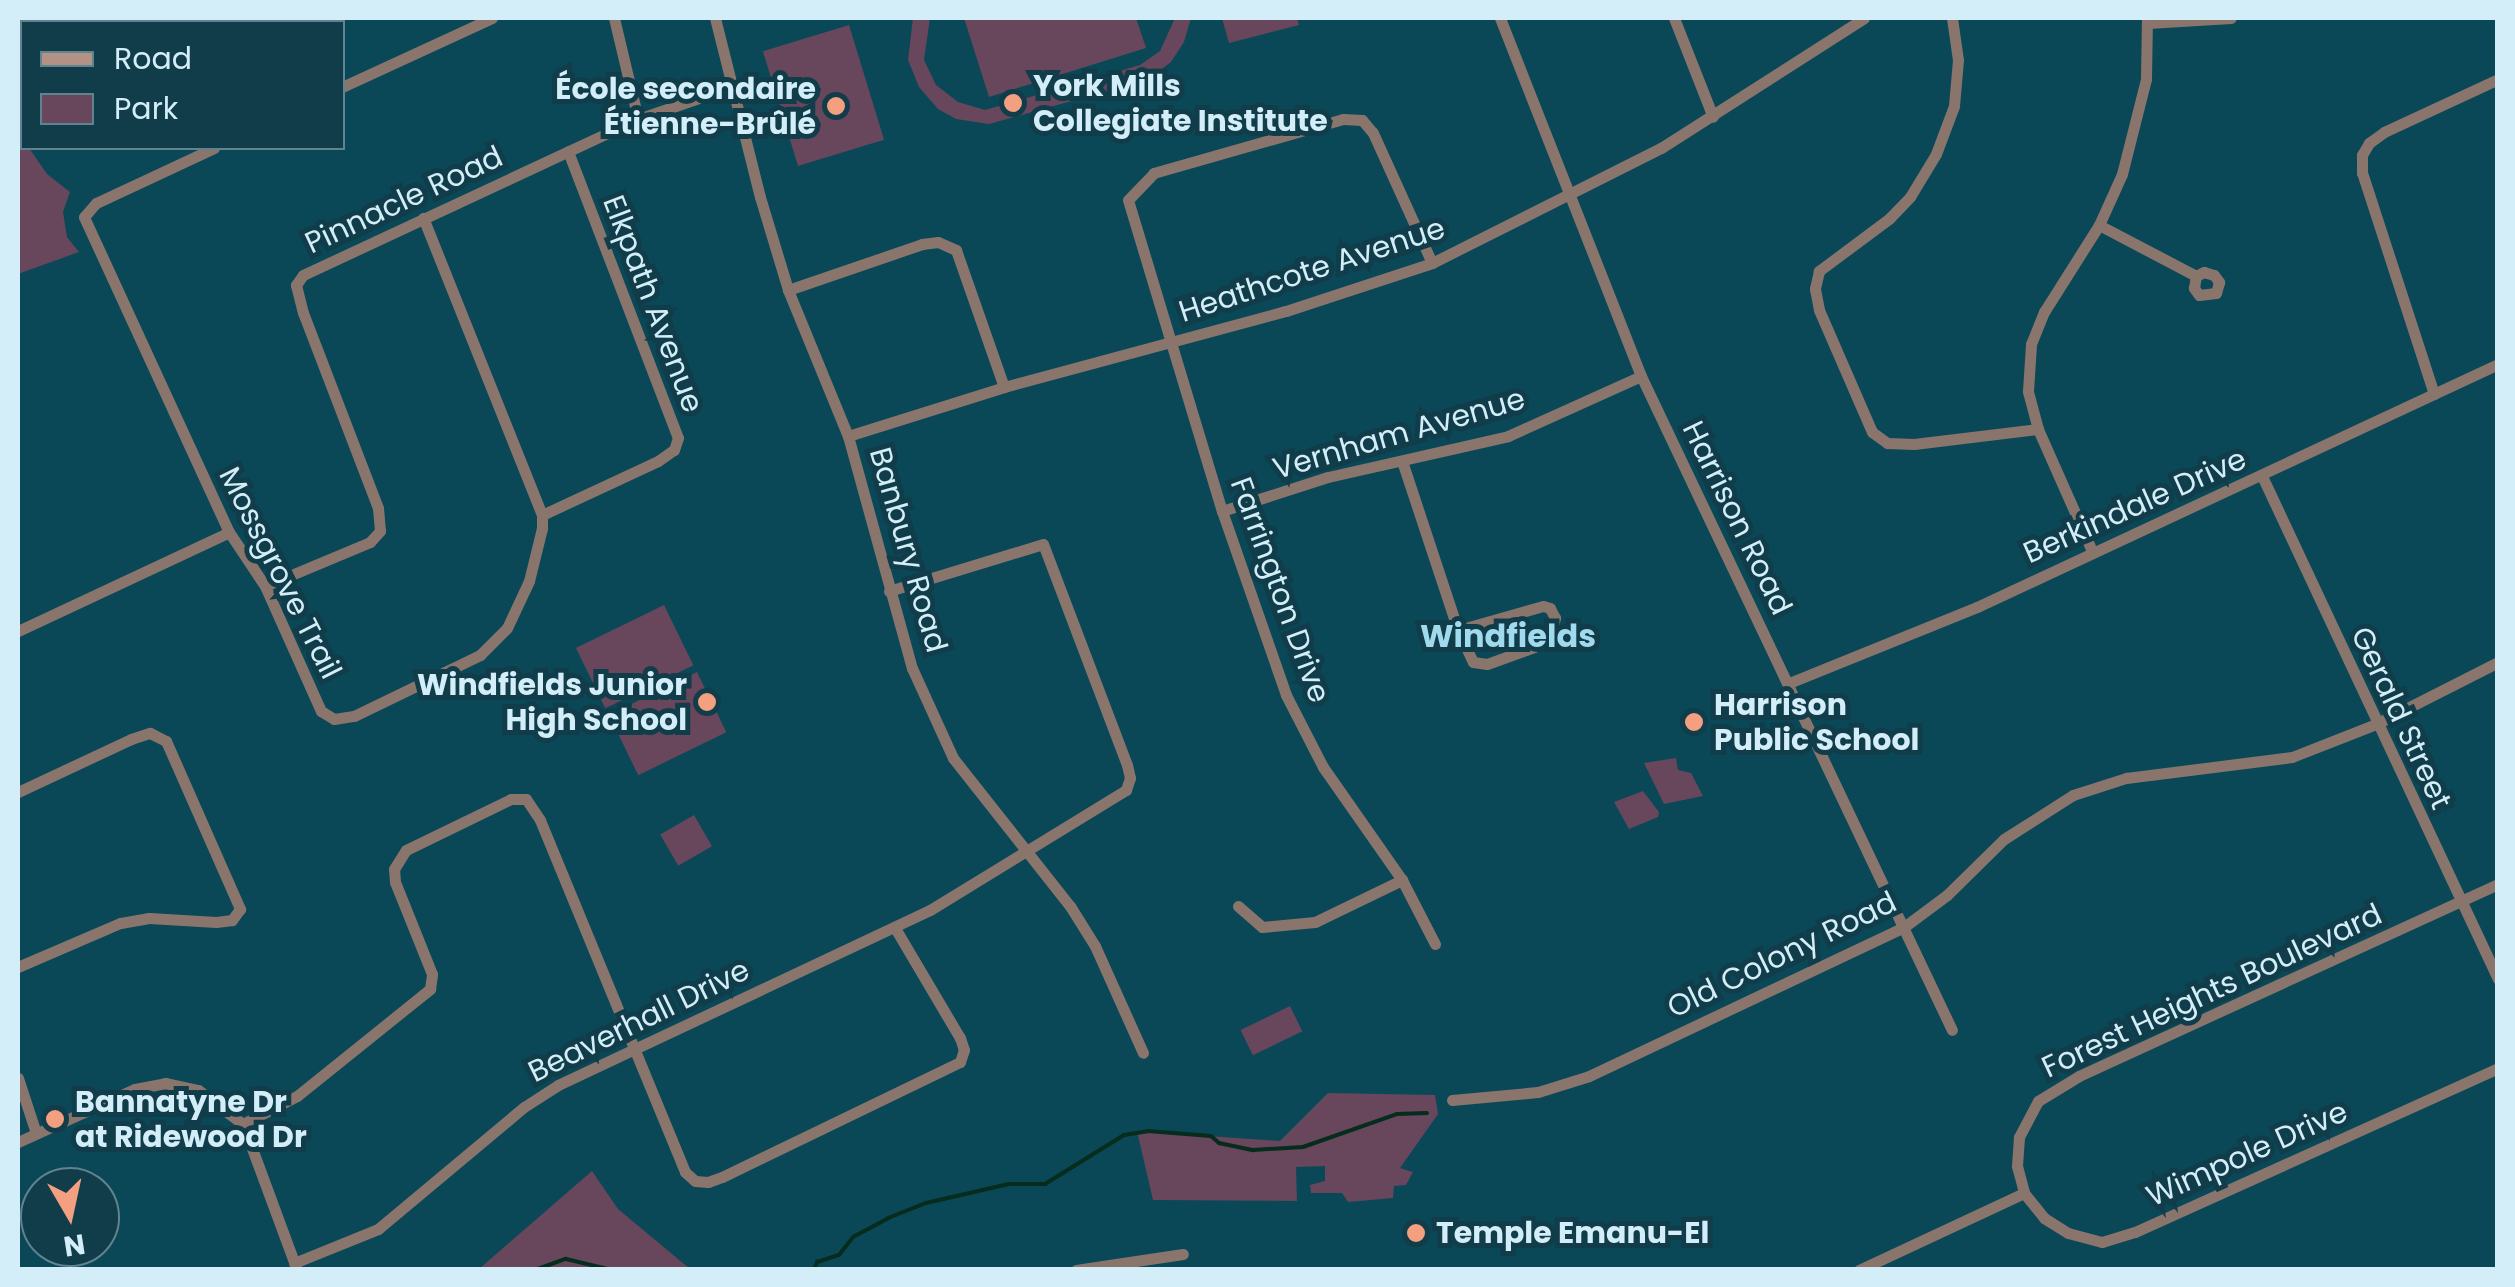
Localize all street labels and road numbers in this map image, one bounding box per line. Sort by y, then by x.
street label: Pinnacle Road [300,139,508,261]
street label: Elkpath Avenue [595,190,711,418]
street label: Heathcote Avenue [1175,210,1449,330]
street label: Vernham Avenue [1269,381,1529,487]
street label: Harrison Road [1675,415,1799,621]
street label: Berkindale Drive [2018,441,2252,571]
street label: Banbury Road [862,443,954,657]
street label: Mossgrove Trail [211,461,349,685]
street label: Farrington Drive [1223,472,1337,708]
street label: Gerald Street [2343,621,2459,815]
street label: Old Colony Road [1662,884,1902,1026]
street label: Forest Heights Boulevard [2036,896,2388,1086]
street label: Beaverhall Drive [523,952,755,1090]
street label: Wimpole Drive [2141,1094,2353,1214]

